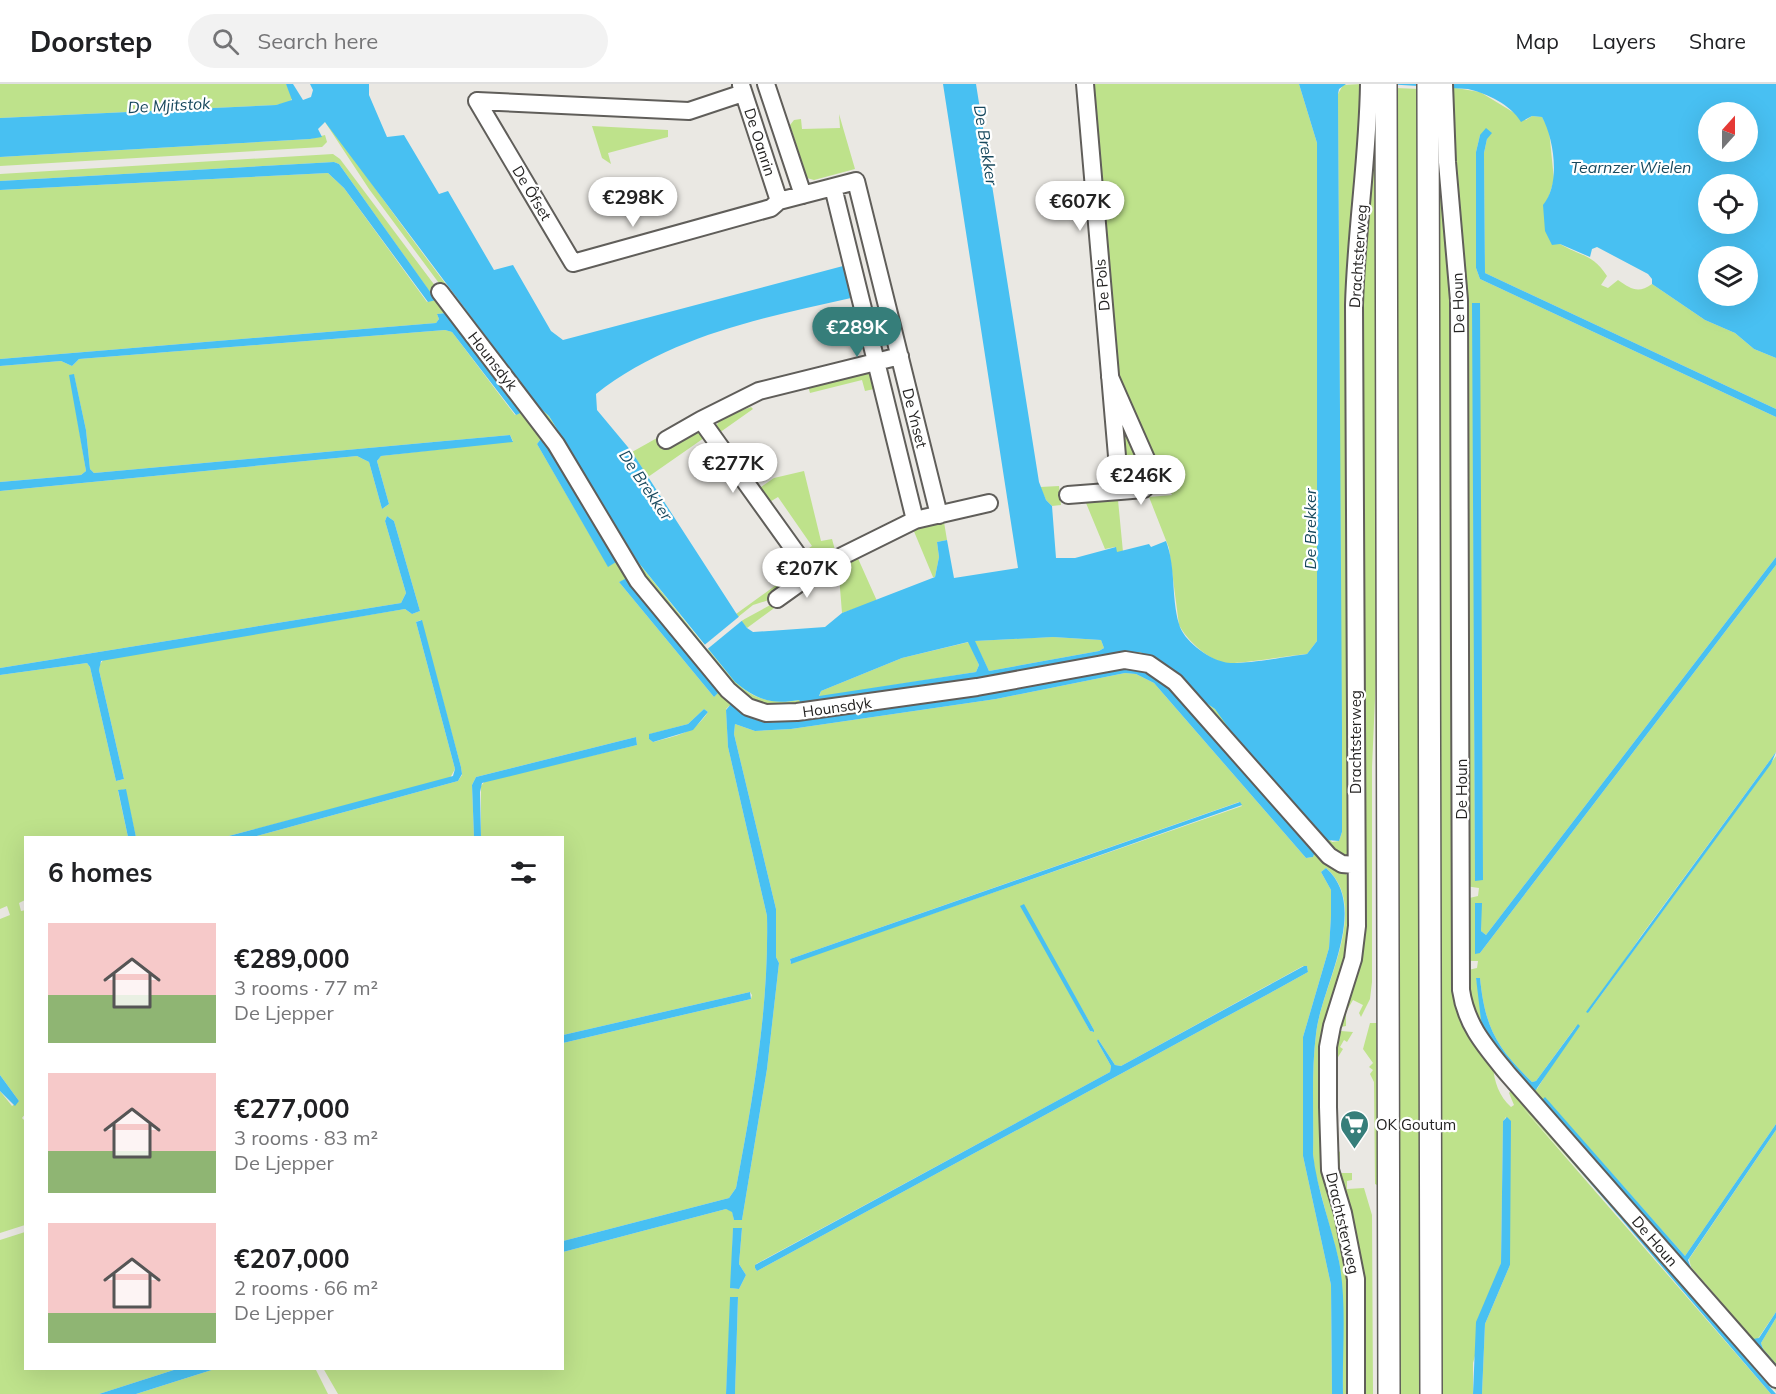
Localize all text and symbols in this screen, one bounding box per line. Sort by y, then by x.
search box [188,14,608,68]
text: Doorstep [30,24,152,59]
icon: search [209,25,242,58]
text: Search here [257,27,378,55]
text: Map [1516,28,1559,54]
text: Layers [1592,28,1656,54]
text: Share [1689,28,1746,54]
water label: De Mjitstok [127,93,211,117]
north arrow [1698,102,1758,162]
map controls [1698,102,1758,306]
water label: De Brekker [970,103,1002,188]
street label: De Oanrin [740,106,780,178]
water label: Tearnzer Wielen [1571,157,1691,177]
street label: De Ôfset [508,162,556,224]
button: locate [1698,174,1758,234]
pin: €298K [591,177,675,228]
pin: €607K [1038,181,1122,232]
text: €298K [602,184,664,209]
text: €607K [1049,188,1111,213]
street label: Drachtsterweg [1345,204,1371,308]
button: layers [1698,246,1758,306]
street label: De Pols [1090,258,1114,312]
street label: De Houn [1447,272,1469,334]
pin: €289K [815,307,899,358]
text: €289K [826,314,888,339]
street label: Hounsdyk [464,328,522,394]
street label: De Ynset [898,386,932,450]
pin: €277K [691,443,775,494]
water label: De Brekker [615,446,678,525]
text: €277K [702,450,764,475]
pin: €246K [1099,455,1183,506]
text: €246K [1110,462,1172,487]
water label: De Brekker [1300,487,1320,569]
pin: €207K [765,548,849,599]
text: €207K [776,555,838,580]
street label: Drachtsterweg [1346,690,1365,794]
street label: Hounsdyk [801,693,873,721]
street label: De Houn [1452,759,1471,819]
text: 6 homes [48,856,152,889]
icon: filters [507,856,540,889]
text: €289,000 [234,942,350,975]
icon: home [96,947,168,1019]
text: 3 rooms · 77 m² [234,975,378,1000]
text: De Ljepper [234,1000,334,1025]
text: €277,000 [234,1092,350,1125]
icon: home [96,1097,168,1169]
supermarket icon: OK Goutum [1339,1108,1371,1150]
place label: OK Goutum [1376,1115,1456,1134]
text: 3 rooms · 83 m² [234,1125,378,1150]
text: De Ljepper [234,1150,334,1175]
street label: Drachtsterweg [1322,1170,1364,1276]
street label: De Houn [1628,1212,1682,1270]
text: €207,000 [234,1242,350,1275]
icon: home [96,1247,168,1319]
text: 2 rooms · 66 m² [234,1275,378,1300]
text: De Ljepper [234,1300,334,1325]

